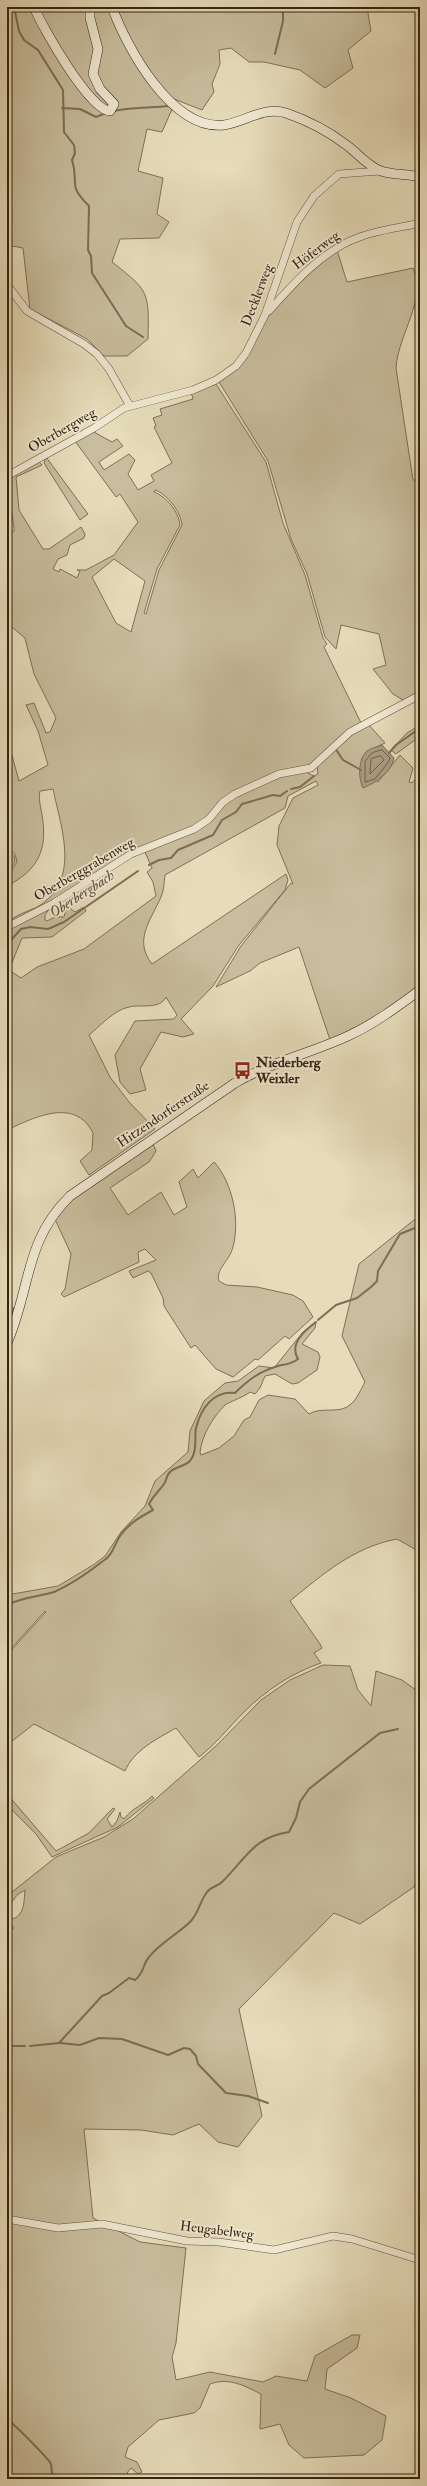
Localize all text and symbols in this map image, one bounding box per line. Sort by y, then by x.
street label: Höferweg [289,226,344,273]
street label: Decklerweg [237,260,277,329]
street label: Oberbergweg [25,403,100,456]
street label: Oberberggrabenweg [31,833,138,905]
water label: Oberbergbach [46,866,118,922]
place label: Niederberg Weixler [255,1054,322,1087]
bus stop icon: Niederberg Weixler [233,1060,253,1080]
street label: Hitzendorferstraße [114,1077,212,1151]
street label: Heugabelweg [179,2217,256,2243]

